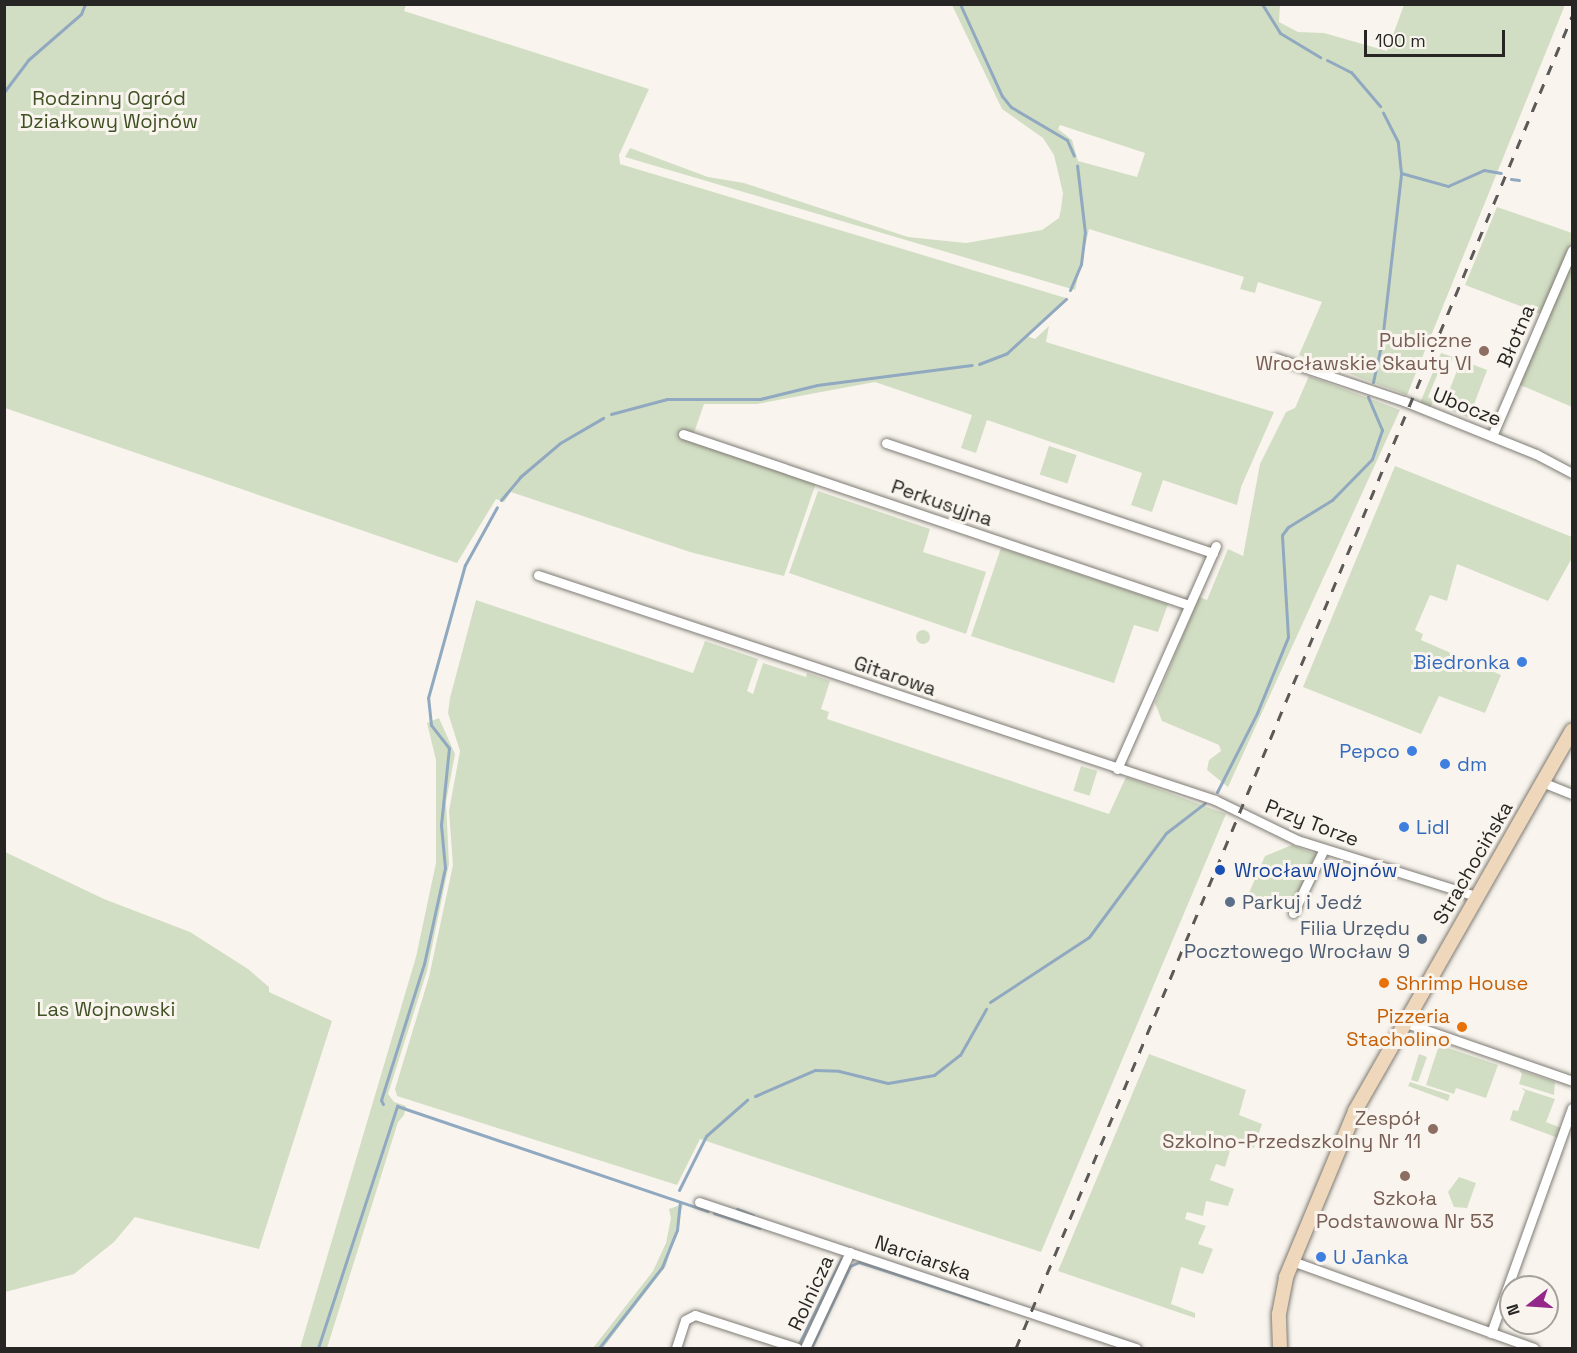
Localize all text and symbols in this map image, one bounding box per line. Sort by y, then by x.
scale bar [1367,18,1508,56]
text: 100 m [1375,29,1426,52]
park label: Rodzinny Ogród Działkowy Wojnów [20,86,198,133]
street label: Błotna [1492,301,1540,371]
place label: Publiczne Wrocławskie Skauty VI [1255,328,1472,375]
marker: Publiczne Wrocławskie Skauty VI [1477,344,1491,358]
street label: Ubocze [1429,382,1505,432]
street label: Perkusyjna [888,474,996,532]
place label: Biedronka [1413,650,1510,674]
street label: Gitarowa [851,651,939,701]
marker: Biedronka [1515,655,1529,669]
place label: Pepco [1339,739,1400,763]
marker: Pepco [1405,744,1419,758]
place label: dm [1457,752,1487,776]
marker: dm [1438,757,1452,771]
street label: Przy Torze [1262,794,1362,852]
street label: Strachocińska [1428,797,1518,929]
place label: Lidl [1416,815,1450,839]
marker: Lidl [1397,820,1411,834]
place label: Wrocław Wojnów [1234,858,1398,882]
marker: Wrocław Wojnów [1211,861,1229,879]
place label: Parkuj i Jedź [1242,890,1362,914]
marker: Parkuj i Jedź [1223,895,1237,909]
place label: Filia Urzędu Pocztowego Wrocław 9 [1184,916,1410,963]
marker: Filia Urzędu Pocztowego Wrocław 9 [1415,932,1429,946]
place label: Shrimp House [1396,971,1528,995]
marker: Shrimp House [1377,976,1391,990]
park label: Las Wojnowski [36,997,176,1021]
place label: Pizzeria Stacholino [1346,1004,1450,1051]
marker: Pizzeria Stacholino [1455,1020,1469,1034]
place label: Zespół Szkolno-Przedszkolny Nr 11 [1162,1106,1421,1153]
marker: Zespół Szkolno-Przedszkolny Nr 11 [1426,1122,1440,1136]
marker: Szkoła Podstawowa Nr 53 [1398,1169,1412,1183]
place label: Szkoła Podstawowa Nr 53 [1316,1186,1494,1233]
street label: Narciarska [872,1230,974,1286]
place label: U Janka [1333,1245,1409,1269]
marker: U Janka [1314,1250,1328,1264]
street label: Rolnicza [783,1251,839,1335]
north arrow [1499,1275,1559,1335]
text: N [1502,1302,1525,1318]

